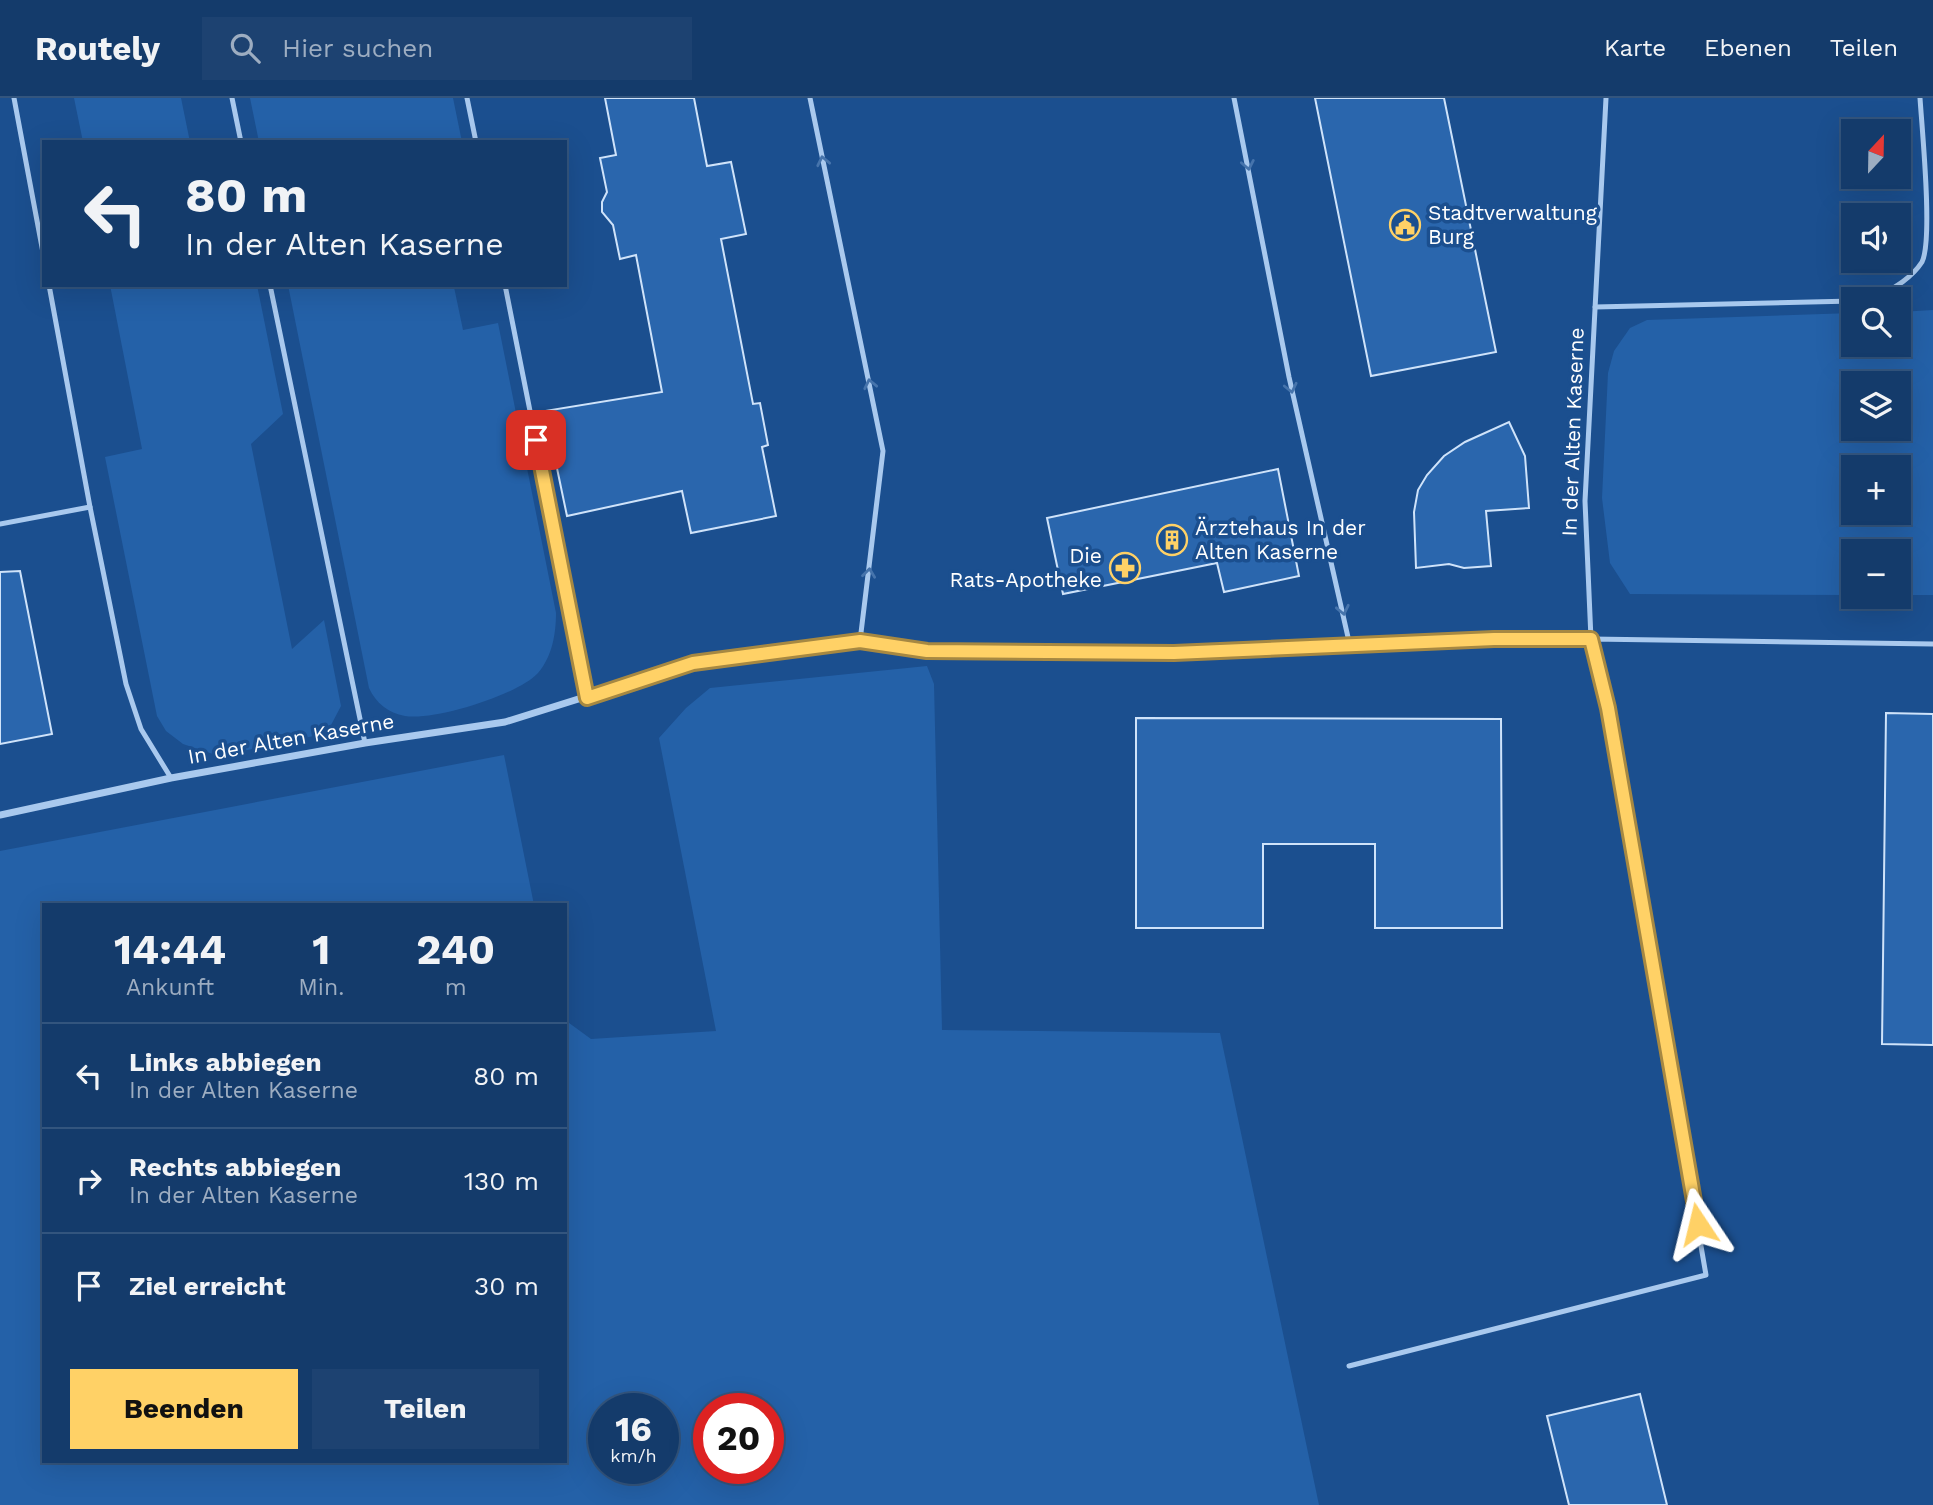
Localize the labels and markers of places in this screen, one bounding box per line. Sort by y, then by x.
place label: Stadtverwaltung Burg [1428,200,1598,249]
public building icon: Stadtverwaltung Burg [1388,208,1422,242]
pin [506,410,566,470]
place label: Ärztehaus In der Alten Kaserne [1195,515,1366,564]
building icon: Ärztehaus In der Alten Kaserne [1155,523,1189,557]
place label: Die Rats-Apotheke [949,543,1102,592]
pharmacy icon: Die Rats-Apotheke [1108,551,1142,585]

